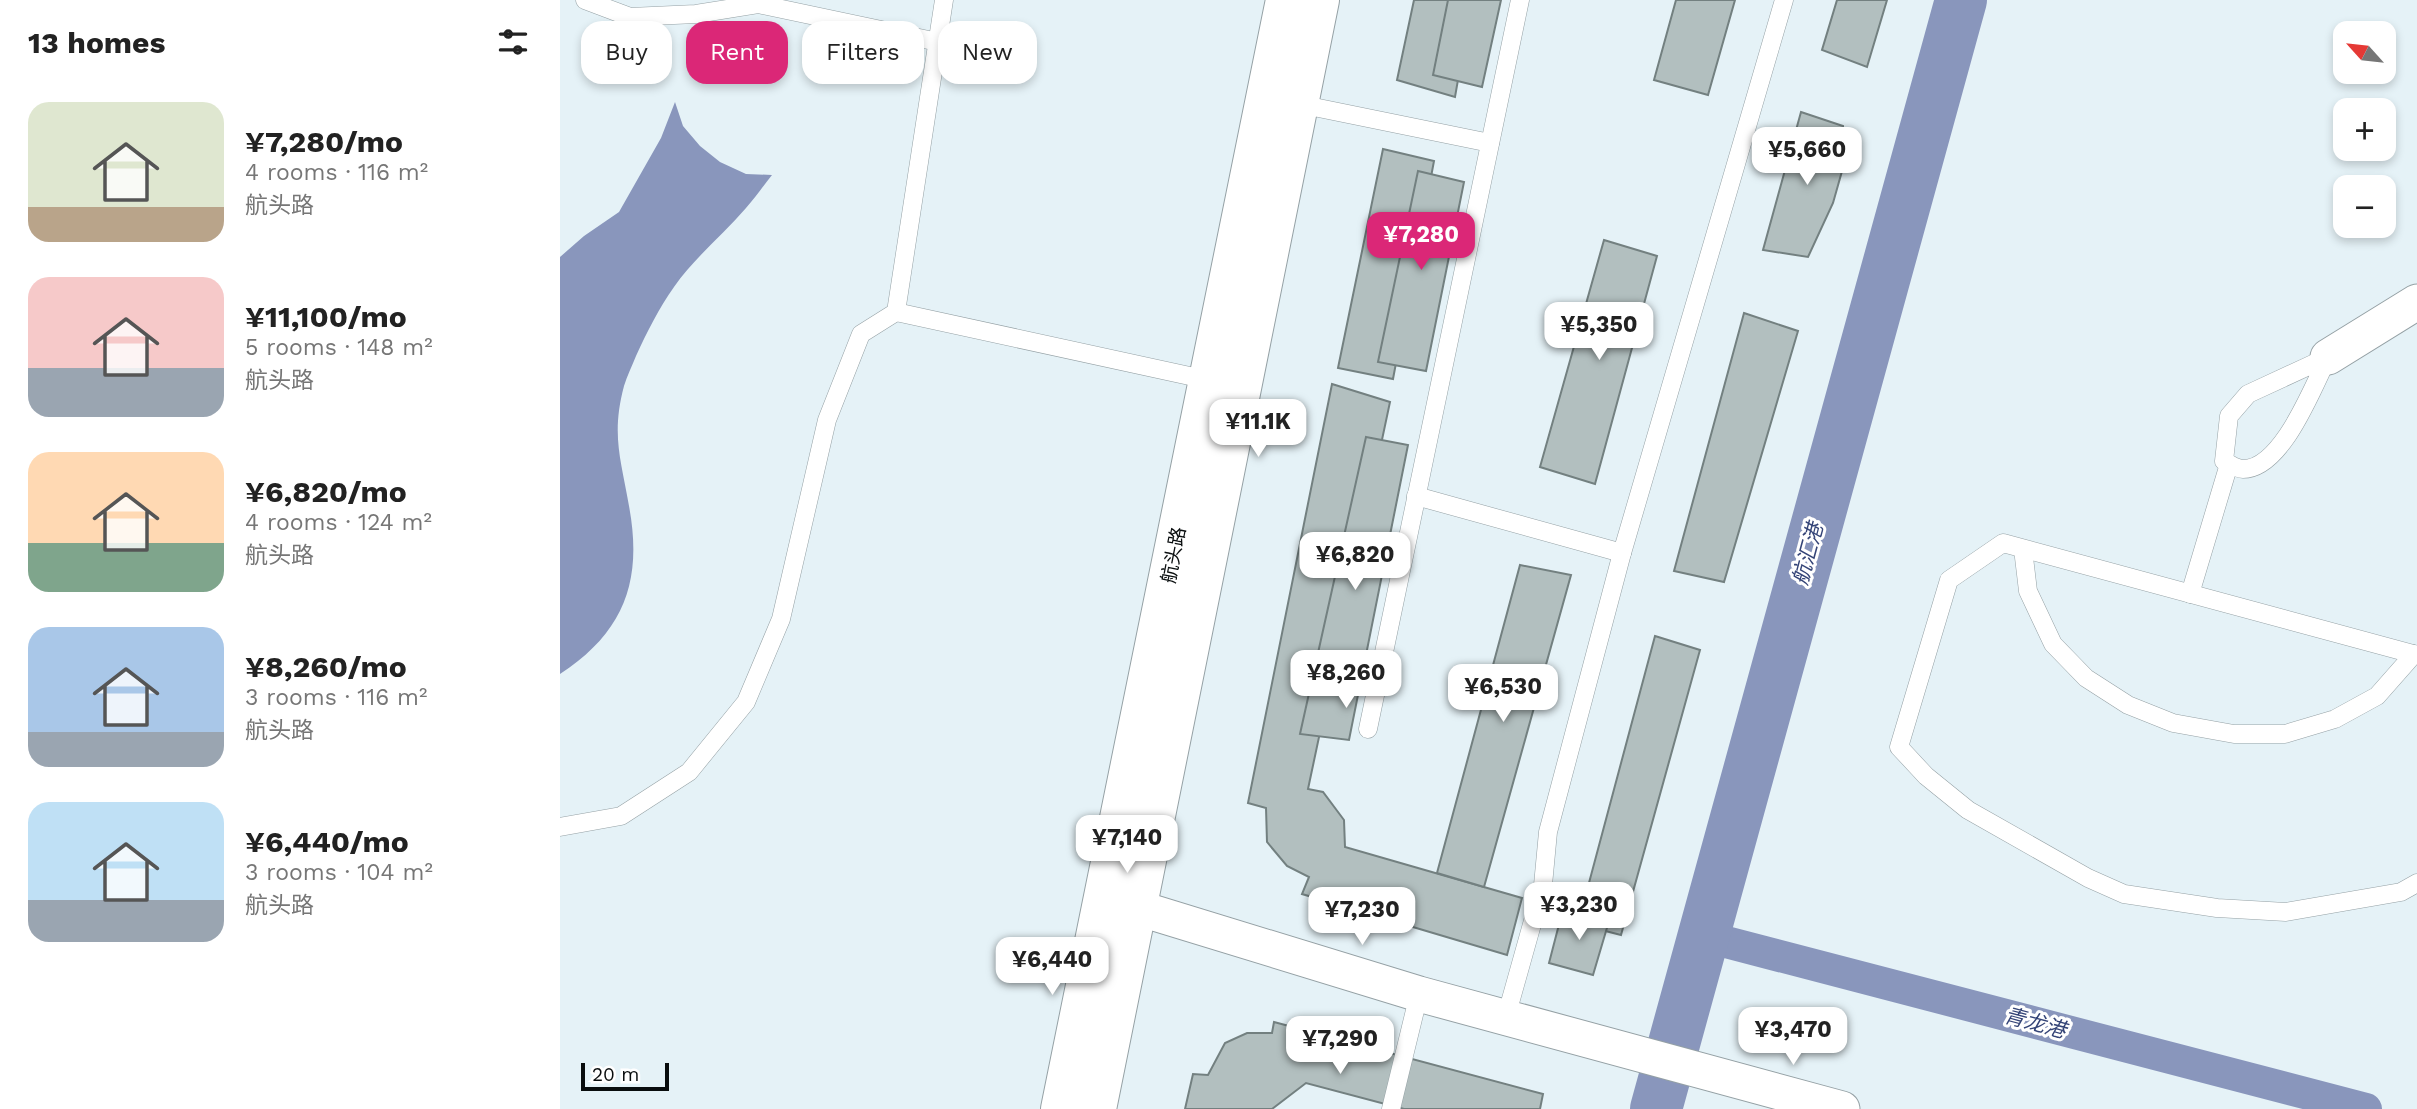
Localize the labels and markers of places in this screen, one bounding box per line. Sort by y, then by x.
pin: ¥5,660 [1750,128,1864,187]
pin: ¥7,280 [1364,212,1478,272]
pin: ¥5,350 [1542,302,1656,362]
pin: ¥11.1K [1201,400,1315,459]
pin: ¥6,820 [1298,532,1412,592]
pin: ¥8,260 [1289,650,1403,710]
pin: ¥6,530 [1446,664,1560,724]
pin: ¥7,140 [1070,816,1184,875]
pin: ¥3,230 [1522,883,1636,942]
pin: ¥7,230 [1305,888,1419,947]
pin: ¥6,440 [995,937,1109,997]
pin: ¥3,470 [1736,1007,1850,1067]
pin: ¥7,290 [1283,1016,1397,1076]

